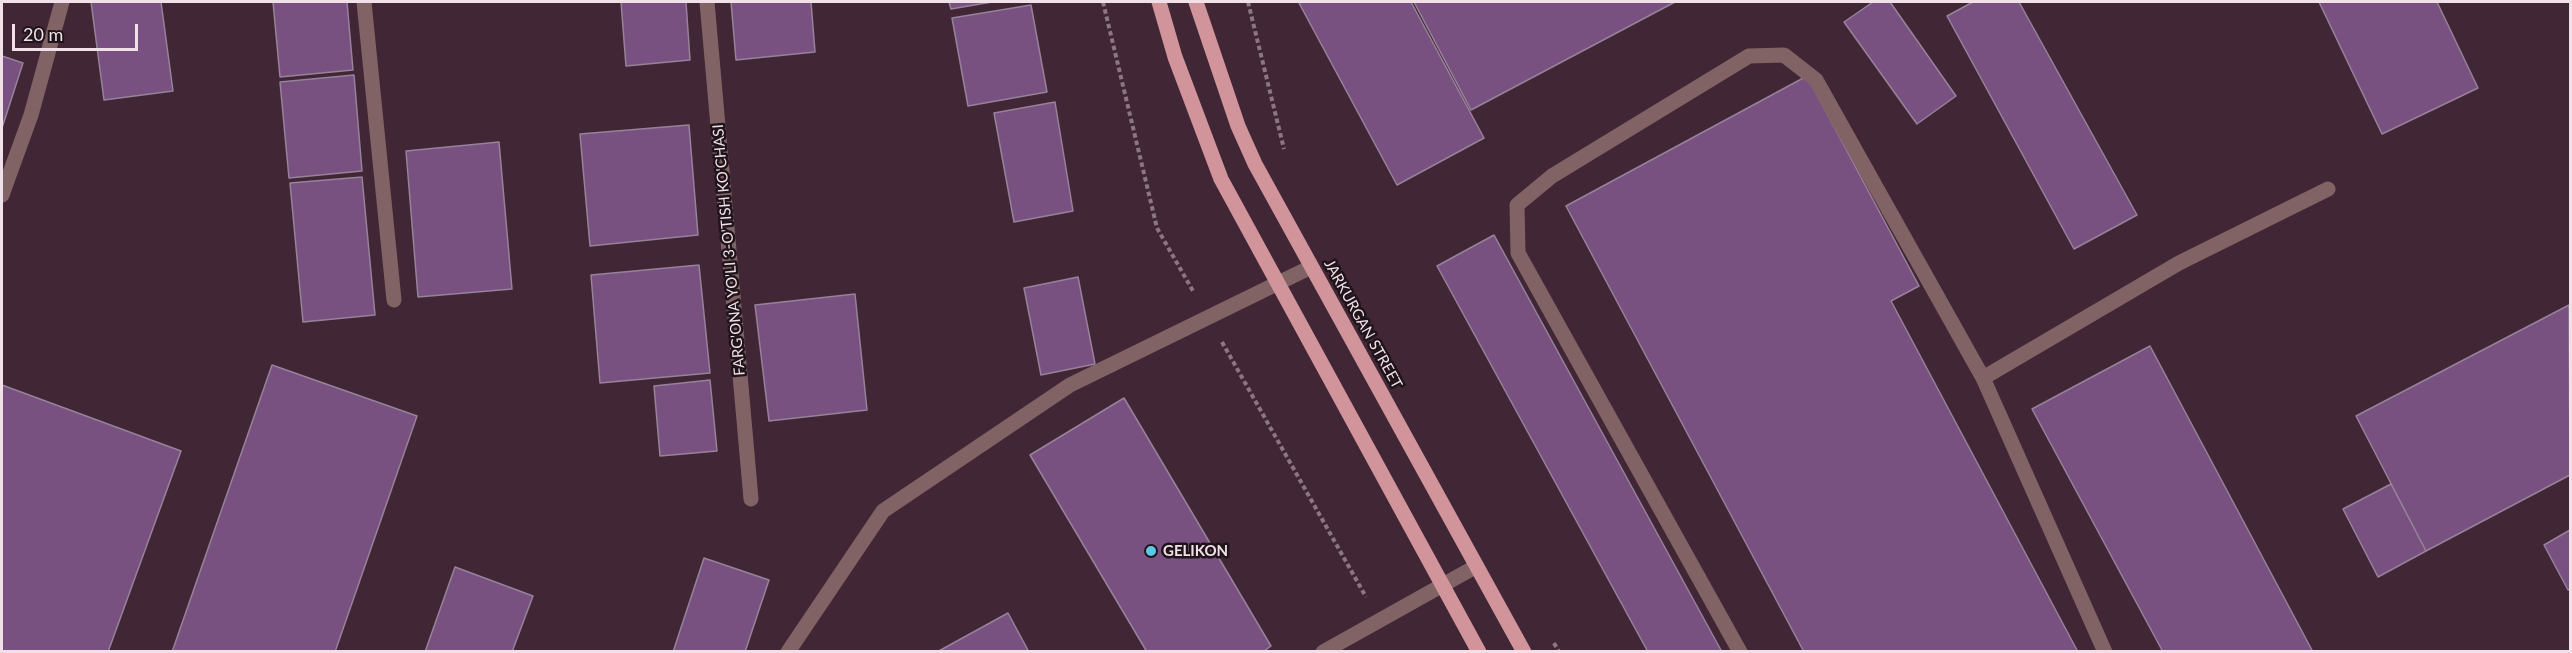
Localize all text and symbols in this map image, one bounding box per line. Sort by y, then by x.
scale bar [15,12,141,50]
text: 20 m [23,23,63,45]
street label: FARG'ONA YO'LI 3-O'TISH KO'CHASI [709,124,749,376]
street label: JARKURGAN STREET [1320,256,1406,392]
place label: GELIKON [1163,542,1228,560]
marker: GELIKON [1144,544,1158,558]

